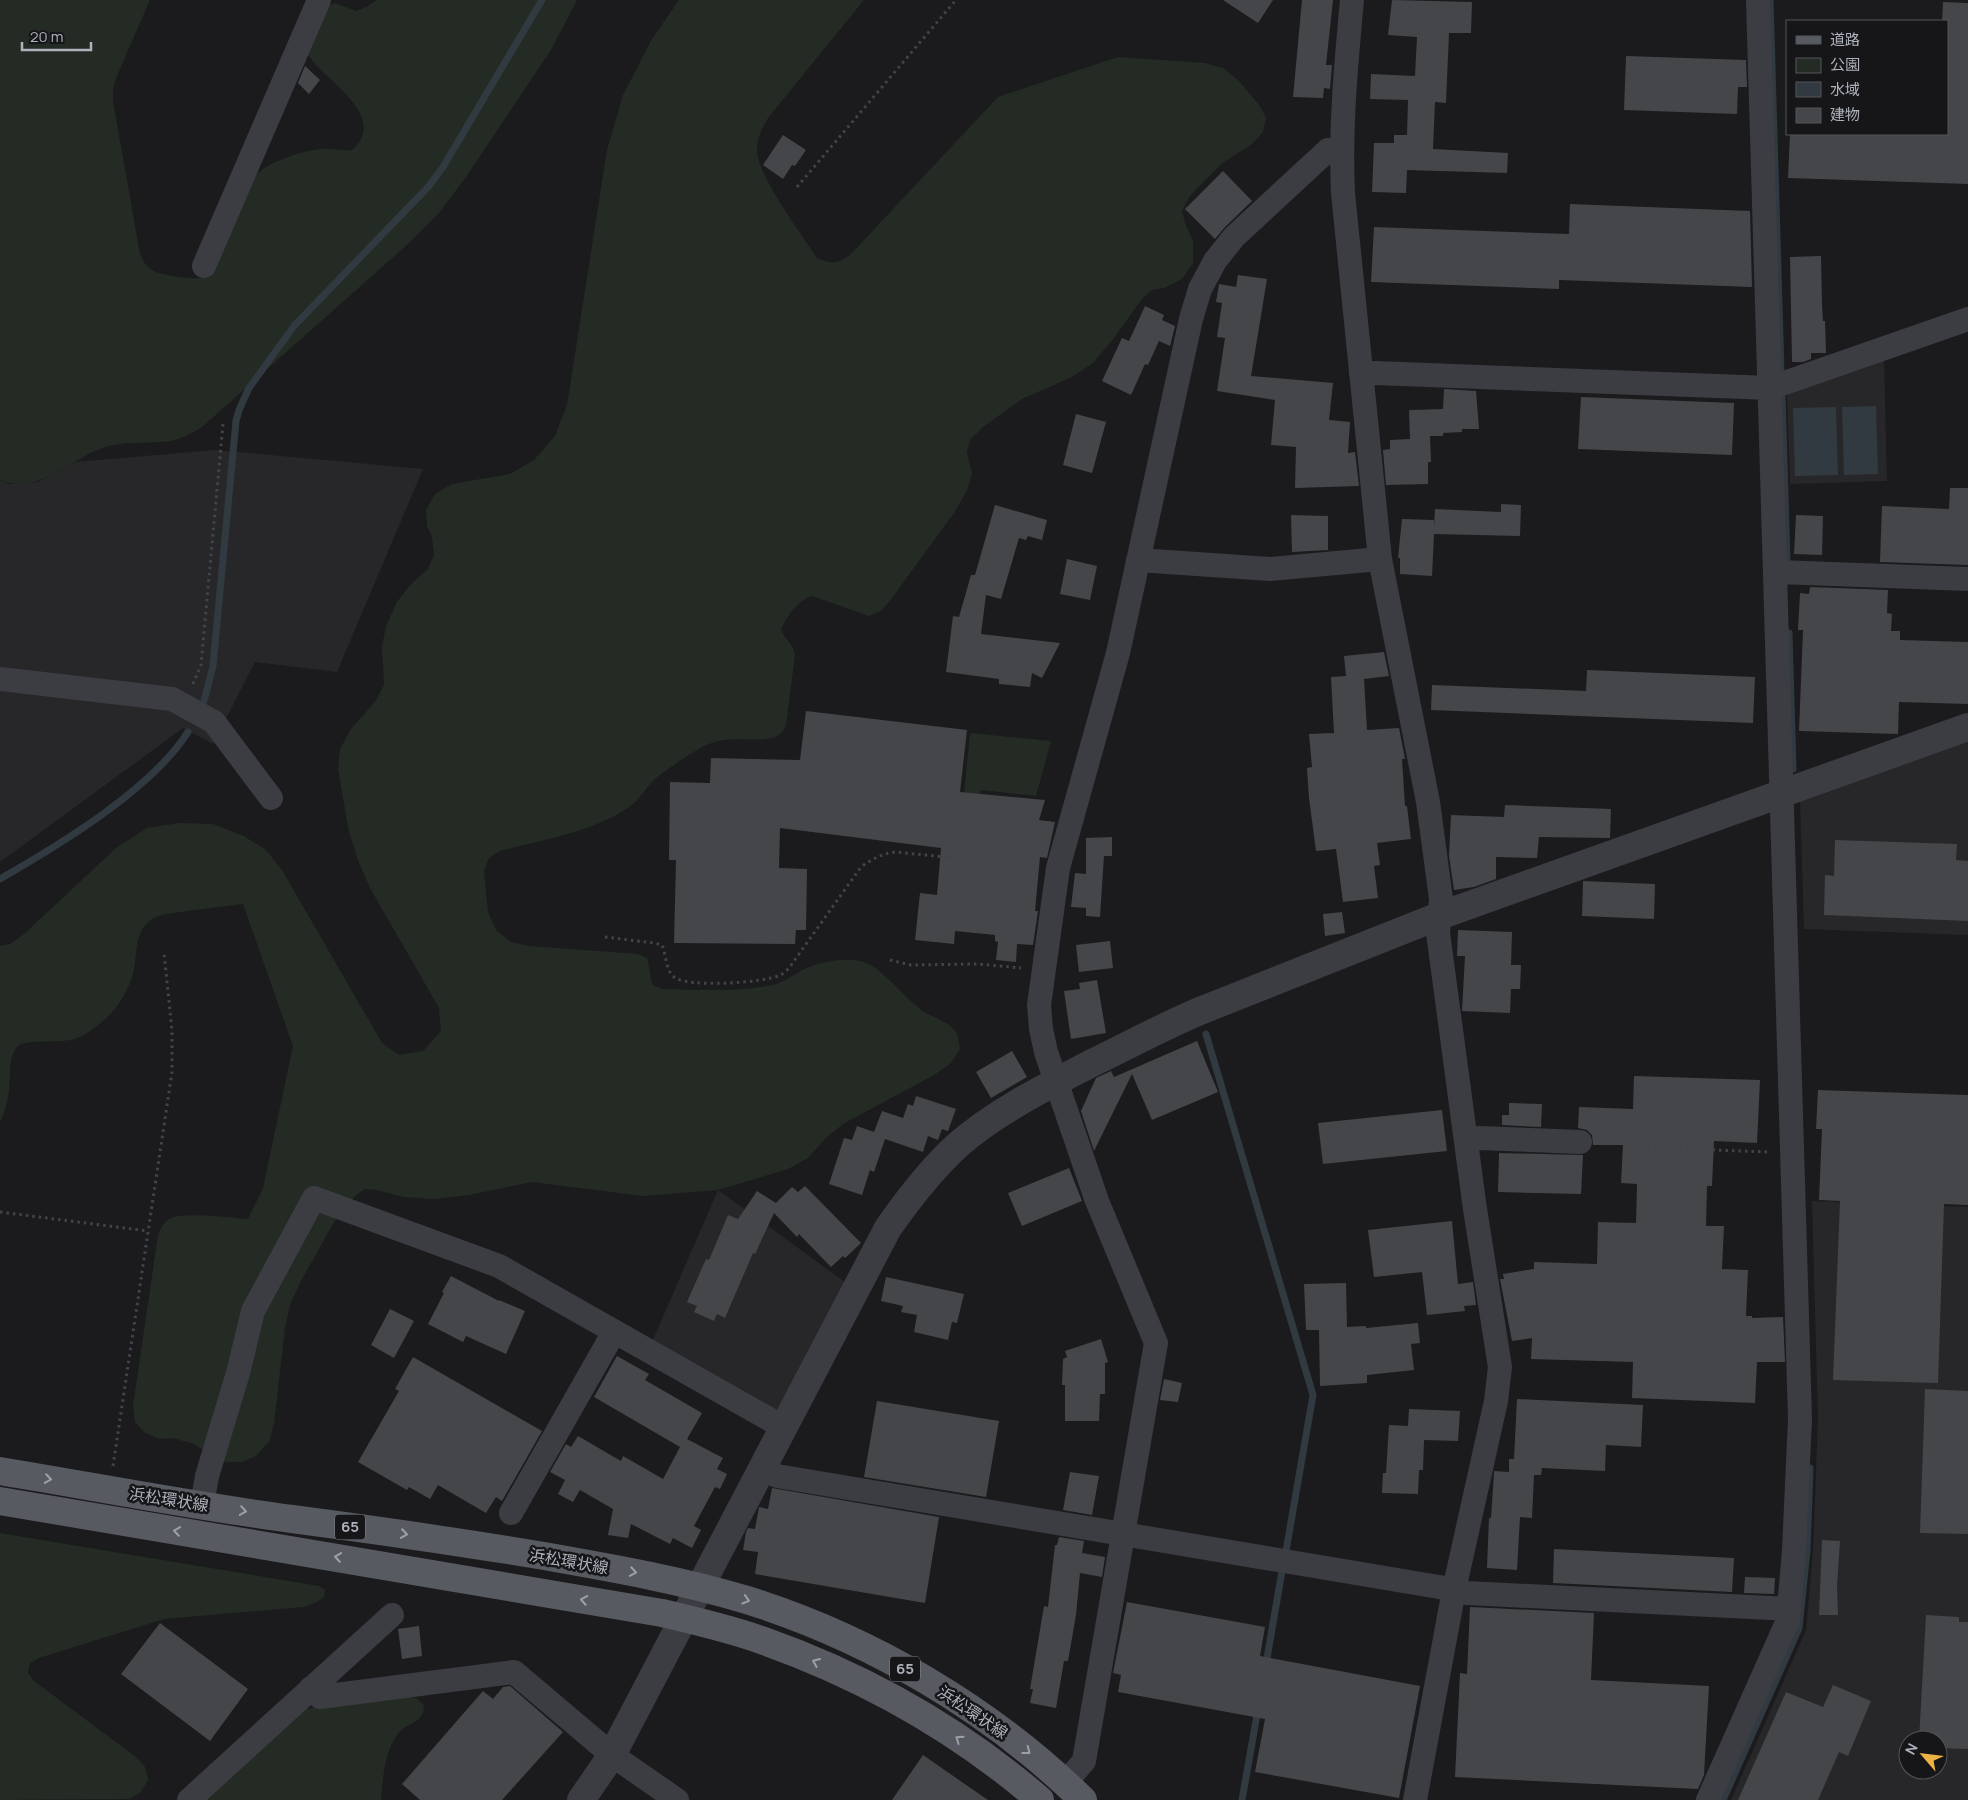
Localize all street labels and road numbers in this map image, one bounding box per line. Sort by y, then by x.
street label: 浜松環状線 [128,1482,210,1516]
road number: 65 [335,1514,365,1540]
street label: 浜松環状線 [528,1543,610,1579]
road number: 65 [890,1656,920,1682]
street label: 浜松環状線 [934,1681,1012,1743]

